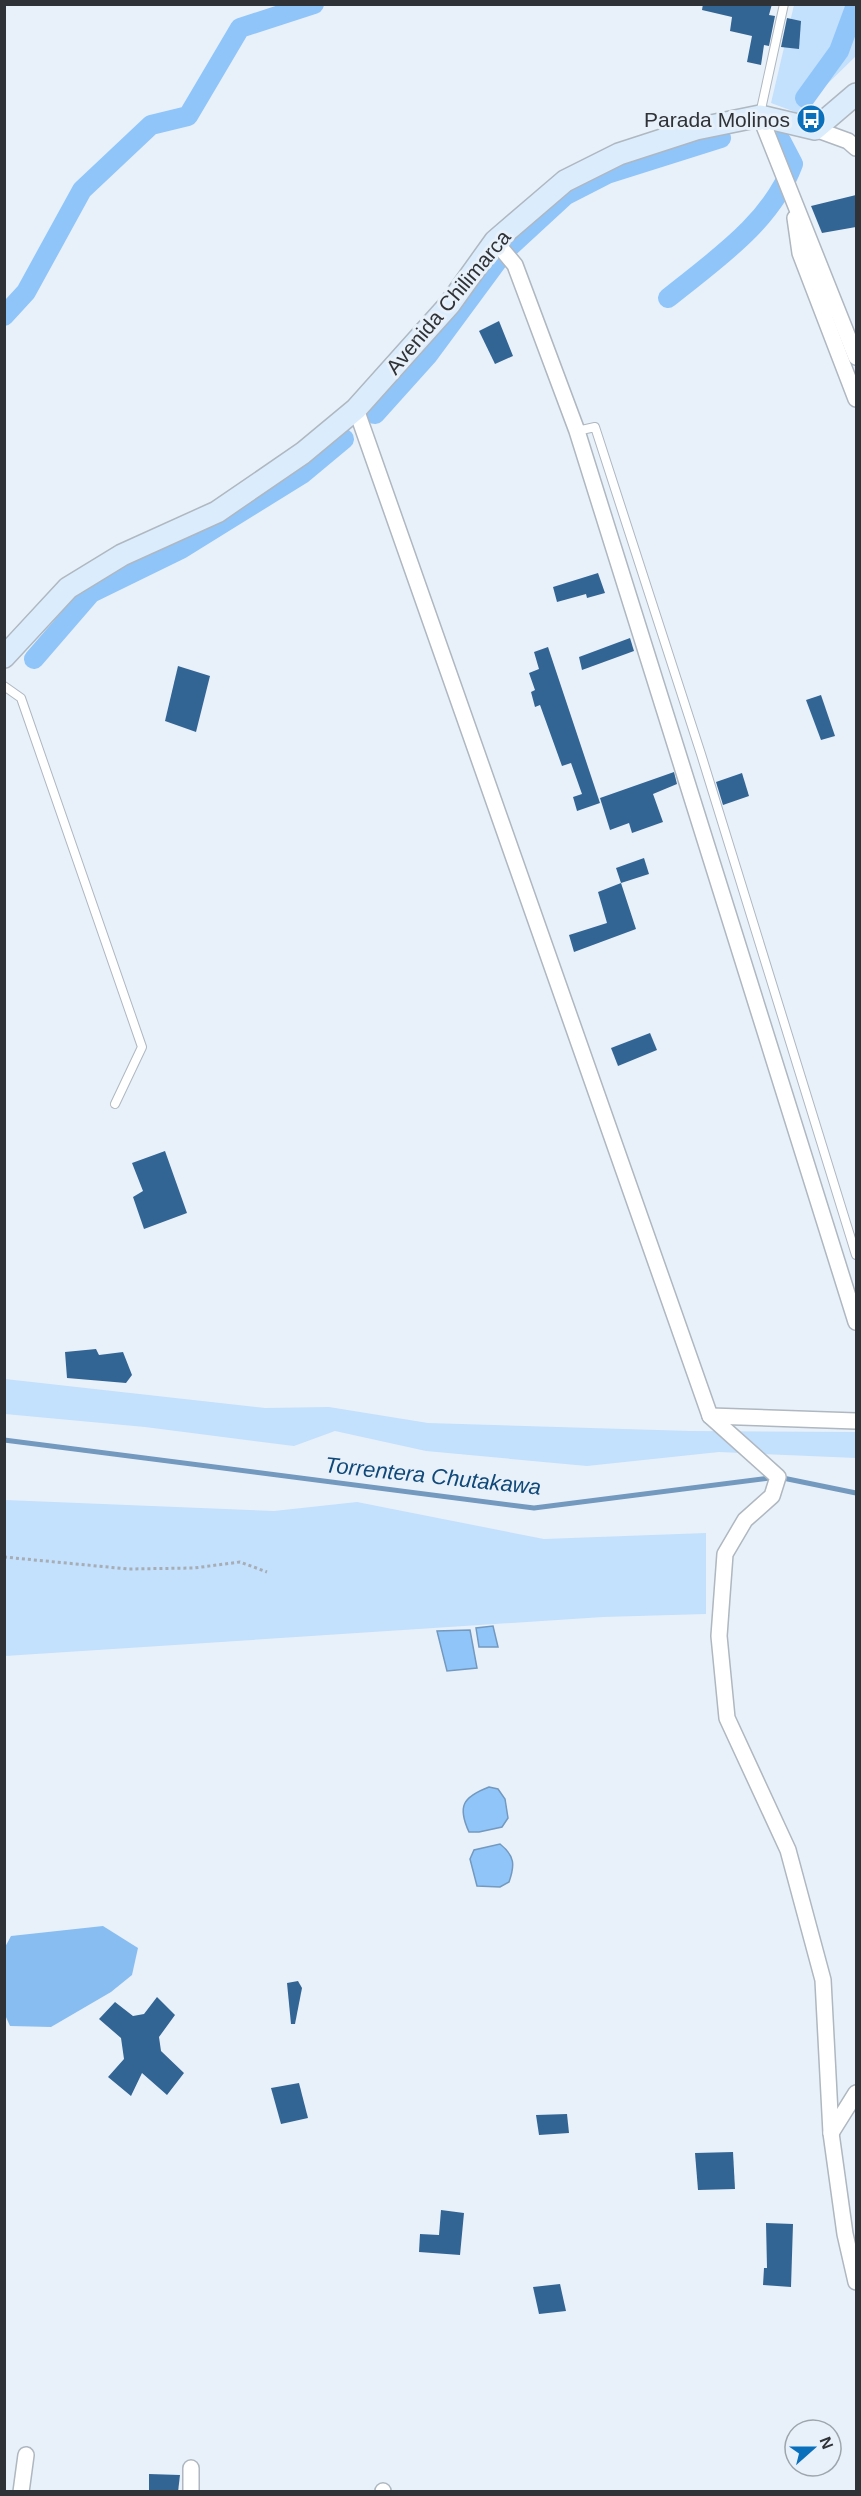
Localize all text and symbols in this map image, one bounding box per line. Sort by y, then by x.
bus stop icon: Parada Molinos [795,103,827,135]
place label: Parada Molinos [644,108,790,131]
street label: Avenida Chilimarca [381,225,515,379]
water label: Torrentera Chutakawa [324,1452,542,1500]
north arrow [783,2418,843,2478]
text: N [817,2434,837,2451]

